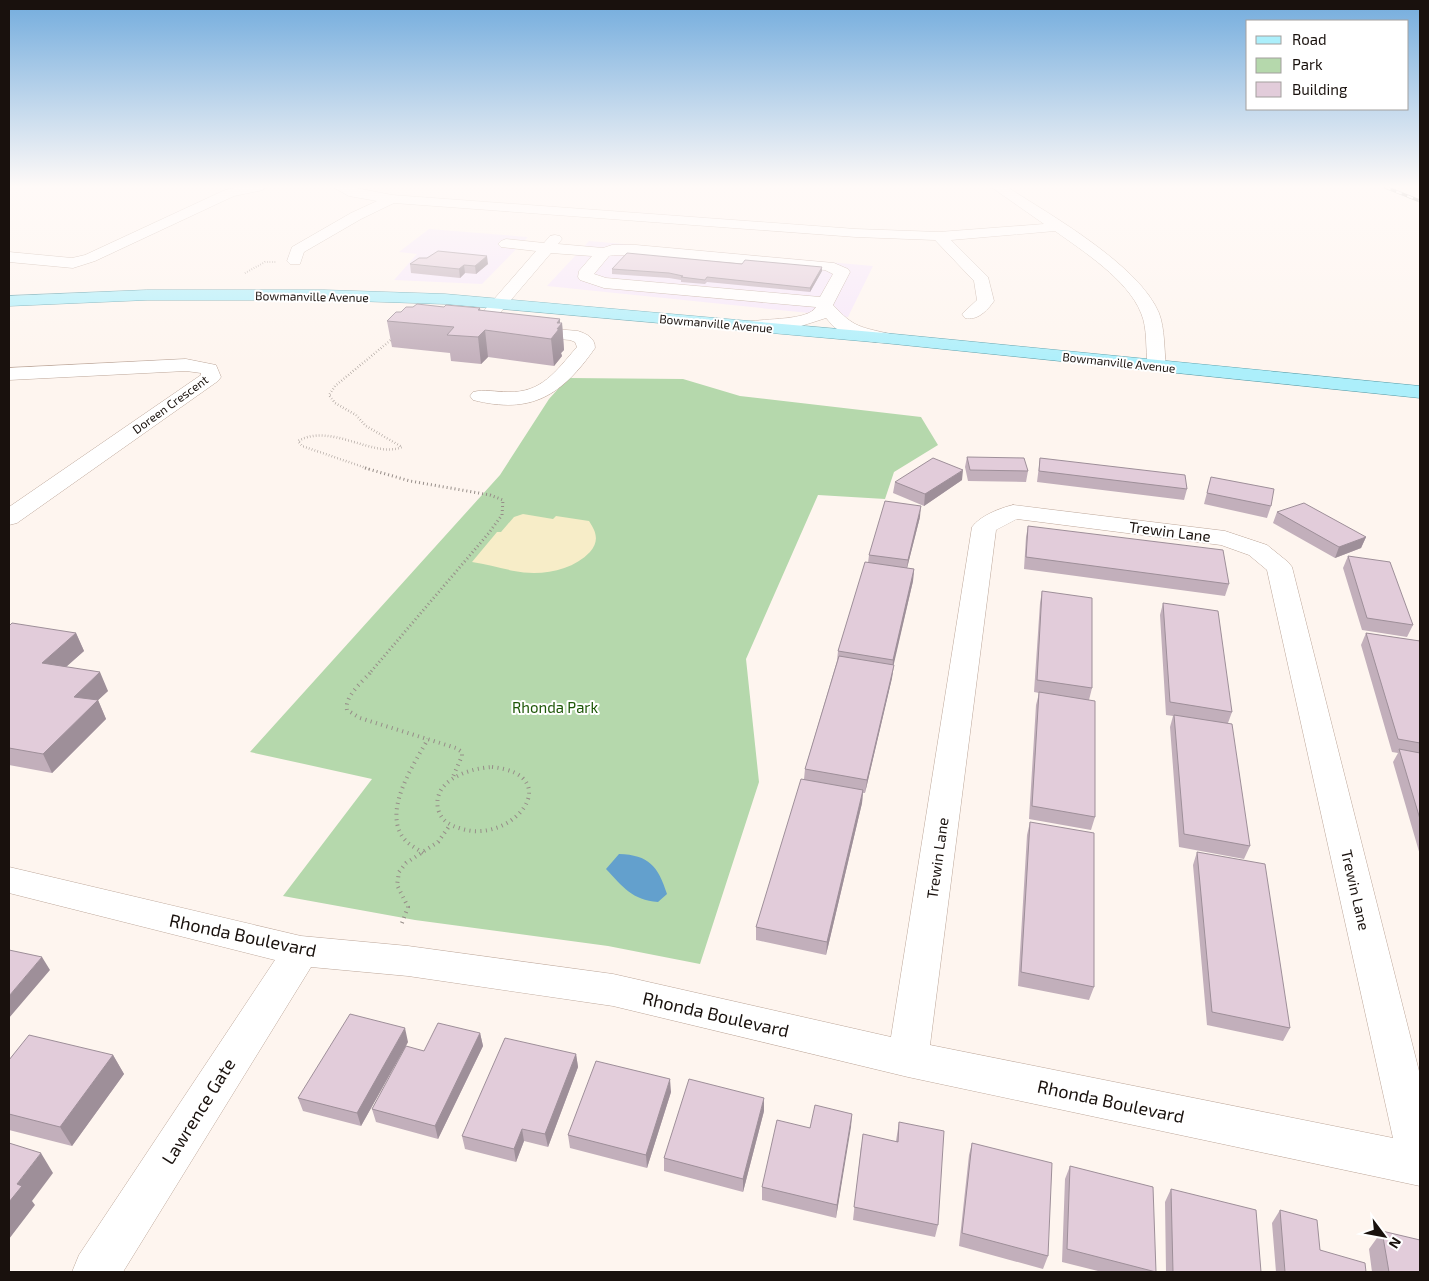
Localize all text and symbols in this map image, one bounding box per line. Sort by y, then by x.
legend [1246,20,1409,110]
text: Road [1292,30,1327,48]
text: Park [1292,55,1323,73]
text: Building [1292,80,1348,98]
street label: Bowmanville Avenue [255,288,369,304]
street label: Bowmanville Avenue [659,311,773,335]
street label: Bowmanville Avenue [1062,349,1176,375]
street label: Doreen Crescent [130,372,211,436]
street label: Trewin Lane [1128,517,1212,545]
park label: Rhonda Park [512,698,598,716]
street label: Trewin Lane [922,816,952,900]
street label: Trewin Lane [1338,848,1374,932]
street label: Rhonda Boulevard [167,909,319,961]
street label: Rhonda Boulevard [641,986,791,1042]
street label: Lawrence Gate [157,1054,239,1168]
street label: Rhonda Boulevard [1035,1075,1187,1127]
north arrow [1359,1211,1409,1261]
text: N [1386,1234,1405,1252]

